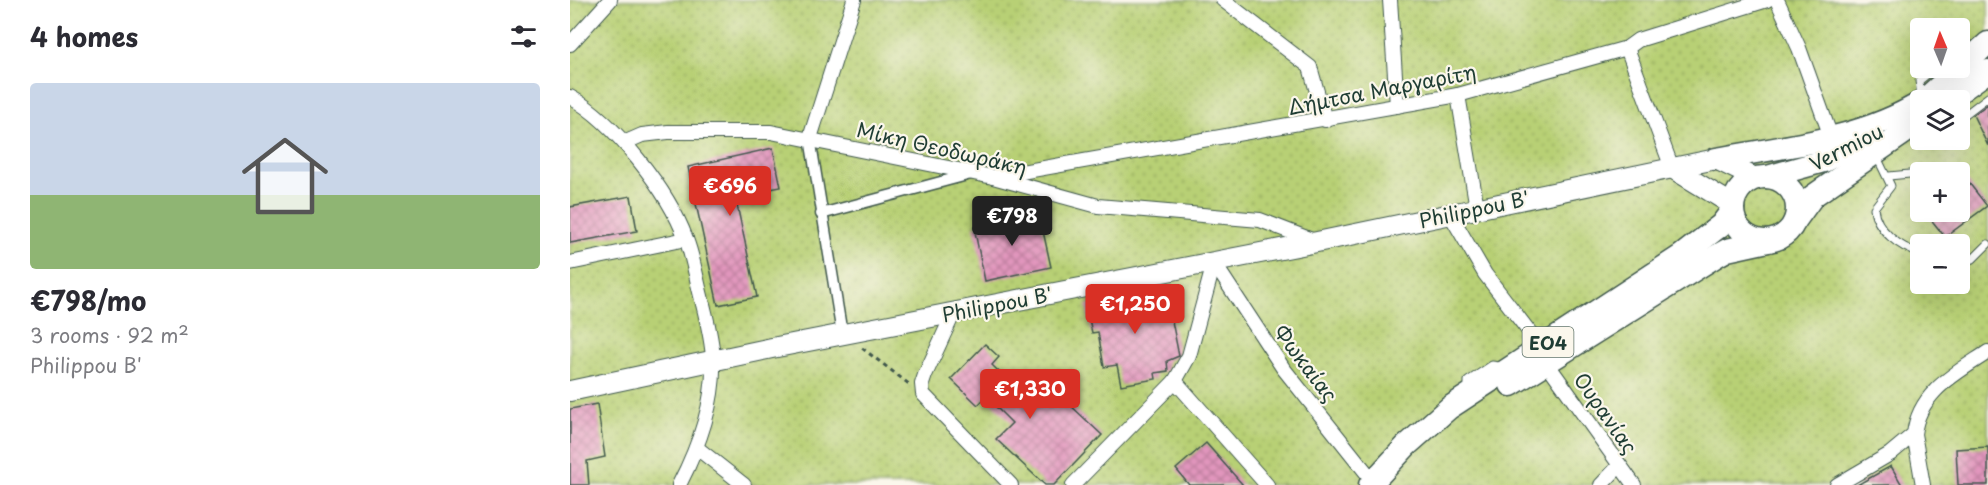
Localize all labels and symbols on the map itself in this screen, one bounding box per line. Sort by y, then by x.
north arrow [1910,18,1970,78]
street label: Δήμτσα Μαργαρίτη [1285,56,1479,122]
street label: Μίκη Θεοδωράκη [854,114,1030,182]
street label: Vermiou [1804,116,1888,178]
pin: €696 [694,166,766,217]
street label: Philippou B' [1416,183,1532,235]
pin: €798 [976,196,1048,247]
street label: Philippou B' [939,279,1055,329]
pin: €1,250 [1086,284,1184,335]
street label: Φωκαίας [1267,318,1345,408]
road number: ΕΟ4 [1522,327,1574,357]
street label: Ουρανίας [1567,366,1645,460]
pin: €1,330 [981,369,1079,420]

